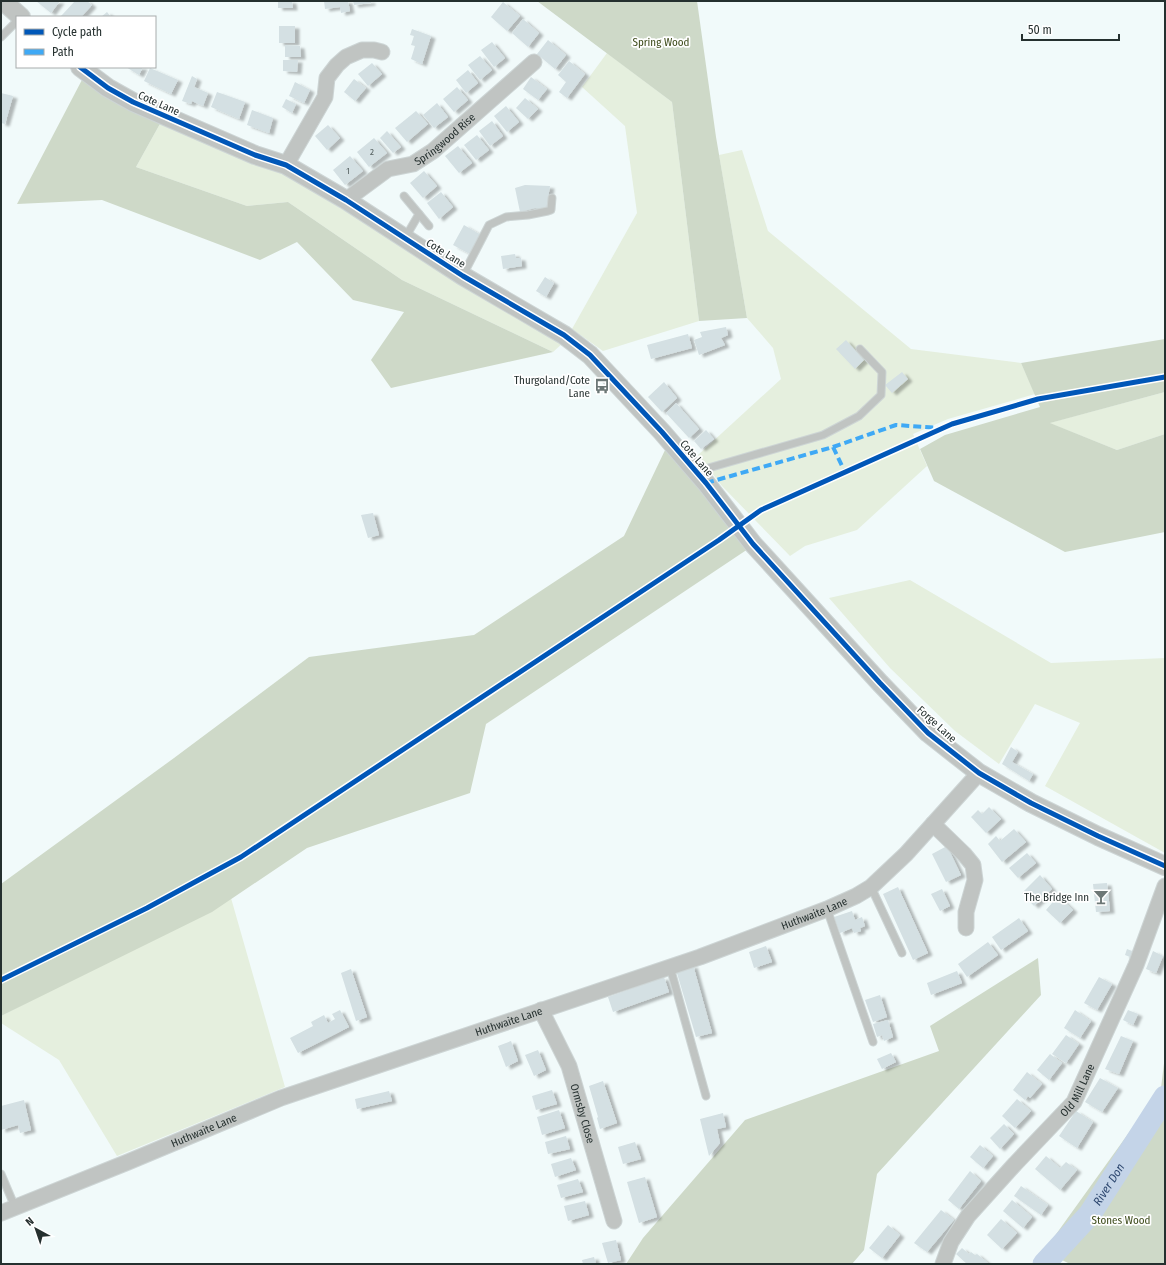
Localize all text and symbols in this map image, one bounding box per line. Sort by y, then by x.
legend [16,16,156,68]
scale bar [1022,16,1119,42]
text: 50 m [1028,23,1052,37]
text: Cycle path [52,25,102,39]
park label: Spring Wood [632,36,690,49]
text: Path [52,45,74,59]
street label: Cote Lane [136,89,182,118]
street label: Springwood Rise [412,111,478,168]
house number: 2 [370,147,374,157]
house number: 1 [346,166,350,176]
street label: Cote Lane [424,236,468,271]
place label: Thurgoland/Cote Lane [514,374,590,400]
bus stop icon: Thurgoland/Cote Lane [593,377,611,395]
street label: Cote Lane [677,437,716,479]
street label: Forge Lane [914,703,959,745]
bar icon: The Bridge Inn [1092,888,1110,906]
place label: The Bridge Inn [1024,891,1089,904]
street label: Huthwaite Lane [779,895,849,933]
street label: Huthwaite Lane [474,1005,544,1039]
street label: Old Mill Lane [1058,1062,1097,1120]
street label: Ormsby Close [567,1082,597,1145]
street label: Huthwaite Lane [169,1111,239,1150]
water label: River Don [1090,1161,1128,1208]
north arrow [16,1209,56,1249]
park label: Stones Wood [1092,1214,1150,1227]
text: N [23,1215,37,1229]

